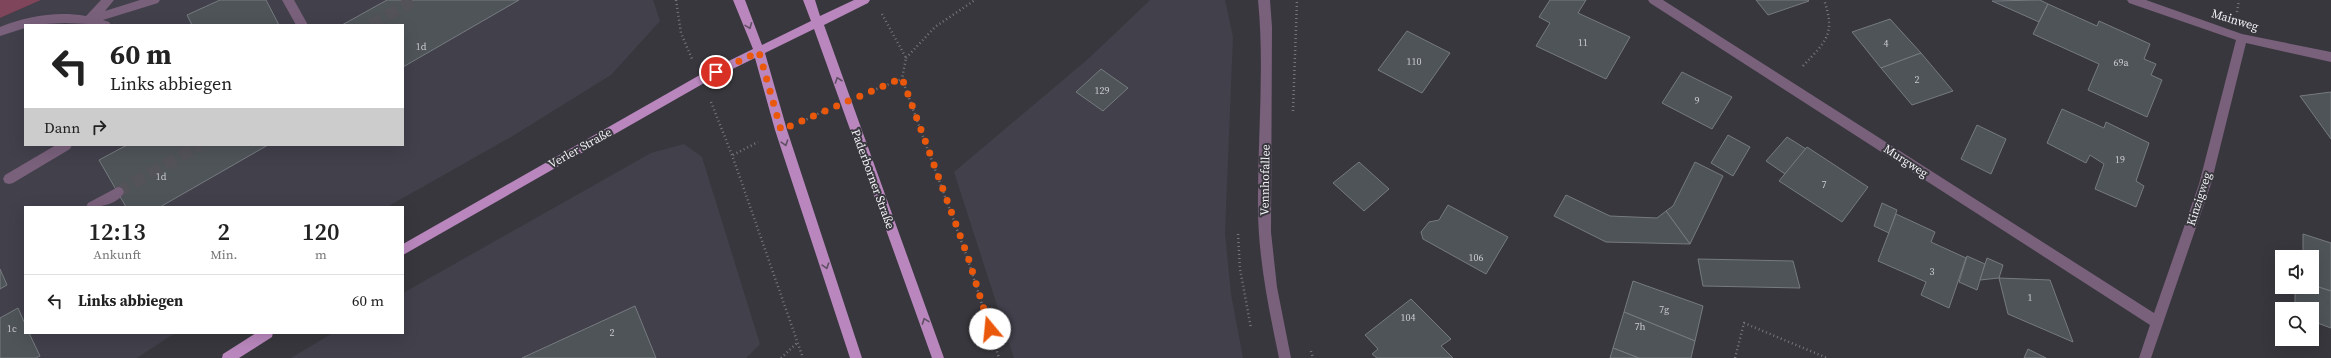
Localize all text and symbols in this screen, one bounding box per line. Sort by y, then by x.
street label: Mainweg [2209,5,2261,35]
one-way arrow [744,22,752,29]
text: 60 m [110,35,172,73]
house number: 11 [1578,36,1588,49]
house number: 4 [1884,37,1889,50]
icon: left [44,40,96,92]
house number: 1d [416,40,427,53]
pin [699,55,733,89]
house number: 110 [1407,55,1422,68]
house number: 69a [2113,56,2129,69]
icon: arrive [705,61,727,83]
text: Links abbiegen [110,71,232,96]
house number: 2 [1915,73,1920,86]
one-way arrow [834,77,843,84]
house number: 129 [1095,84,1110,97]
house number: 9 [1695,94,1700,107]
icon: right [88,116,110,138]
text: Dann [44,117,80,138]
street label: Verler Straße [545,124,615,172]
street label: Paderborner Straße [848,127,898,231]
one-way arrow [781,139,789,146]
street label: Murgweg [1881,141,1931,181]
street label: Vennhofallee [1256,144,1274,216]
house number: 19 [2115,153,2125,166]
house number: 1d [156,170,167,183]
street label: Kinzigweg [2183,170,2215,228]
house number: 7 [1822,178,1827,191]
text: 12:13 [89,215,146,248]
text: 2 [218,215,230,248]
text: 120 [302,215,339,248]
text: Ankunft [93,246,141,263]
text: Min. [210,246,238,263]
text: m [315,246,327,263]
map controls [2275,250,2319,346]
button: sound [2275,250,2319,294]
house number: 106 [1469,251,1484,264]
one-way arrow [821,263,830,270]
house number: 3 [1930,265,1935,278]
icon: left [44,290,66,312]
text: Links abbiegen [78,290,183,311]
text: 60 m [352,290,384,311]
house number: 1 [2028,291,2033,304]
button: search [2275,302,2319,346]
house number: 7g [1659,303,1669,316]
position arrow [969,308,1011,350]
house number: 104 [1401,311,1416,324]
one-way arrow [921,318,929,325]
house number: 7h [1634,320,1646,333]
house number: 1c [7,322,17,335]
house number: 2 [610,326,615,339]

